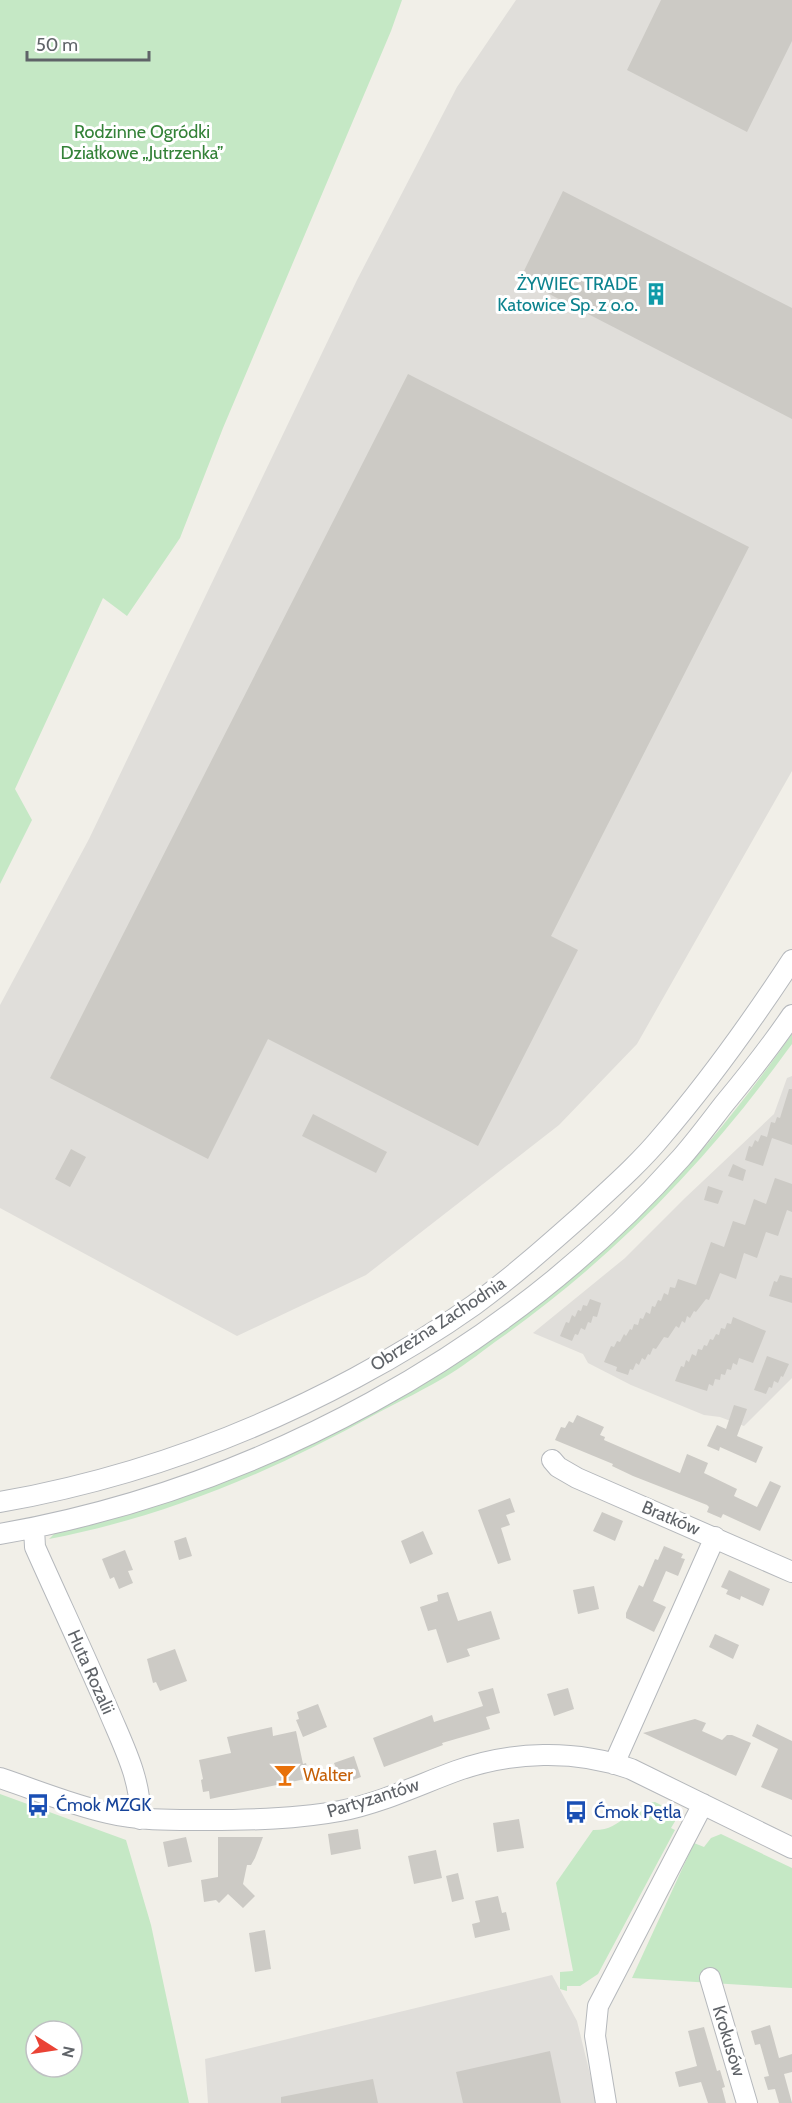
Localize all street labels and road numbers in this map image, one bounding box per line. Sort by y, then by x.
street label: Obrzeżna Zachodnia [366,1272,510,1376]
street label: Bratków [639,1496,703,1540]
street label: Huta Rozalii [63,1626,119,1718]
street label: Partyzantów [324,1774,422,1822]
street label: Krokusów [708,2003,750,2079]

